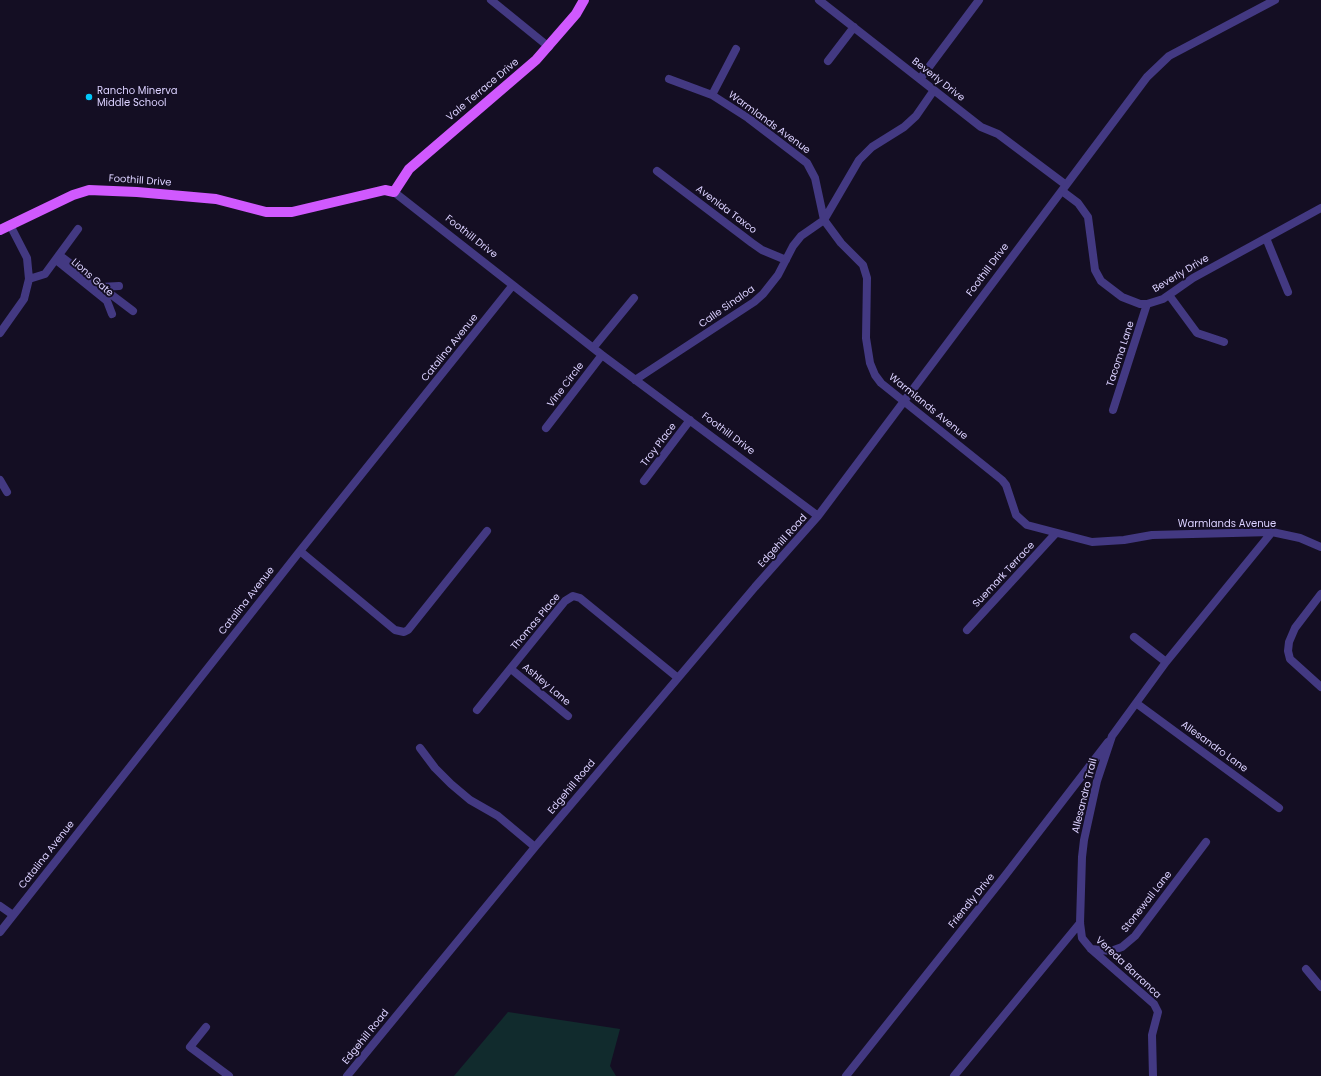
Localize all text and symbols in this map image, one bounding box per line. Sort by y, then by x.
street label: Vale Terrace Drive [444,56,522,124]
street label: Beverly Drive [909,56,967,104]
place label: Rancho Minerva Middle School [97,85,178,108]
street label: Warmlands Avenue [726,89,812,157]
marker: Rancho Minerva Middle School [84,92,94,102]
street label: Foothill Drive [108,173,172,189]
street label: Avenida Taxco [693,183,759,237]
street label: Foothill Drive [442,213,500,261]
street label: Foothill Drive [964,241,1012,299]
street label: Beverly Drive [1151,252,1211,296]
street label: Lions Gate [68,256,116,300]
street label: Calle Sinaloa [697,283,757,331]
street label: Catalina Avenue [419,312,481,384]
street label: Tacoma Lane [1105,320,1137,388]
street label: Vine Circle [545,360,587,410]
street label: Warmlands Avenue [886,371,970,443]
street label: Foothill Drive [699,410,757,458]
street label: Troy Place [639,421,679,469]
street label: Edgehill Road [756,512,810,570]
street label: Warmlands Avenue [1178,518,1276,530]
street label: Suemark Terrace [971,540,1037,610]
street label: Catalina Avenue [217,565,277,637]
street label: Thomas Place [509,591,563,653]
street label: Ashley Lane [520,661,572,709]
street label: Allesandro Lane [1178,719,1250,775]
street label: Edgehill Road [546,757,598,817]
street label: Allesandro Trail [1070,757,1100,835]
street label: Catalina Avenue [17,819,77,891]
street label: Stonewall Lane [1119,869,1175,935]
street label: Friendly Drive [946,871,998,931]
street label: Vereda Barranca [1093,934,1163,1002]
street label: Edgehill Road [340,1007,392,1067]

